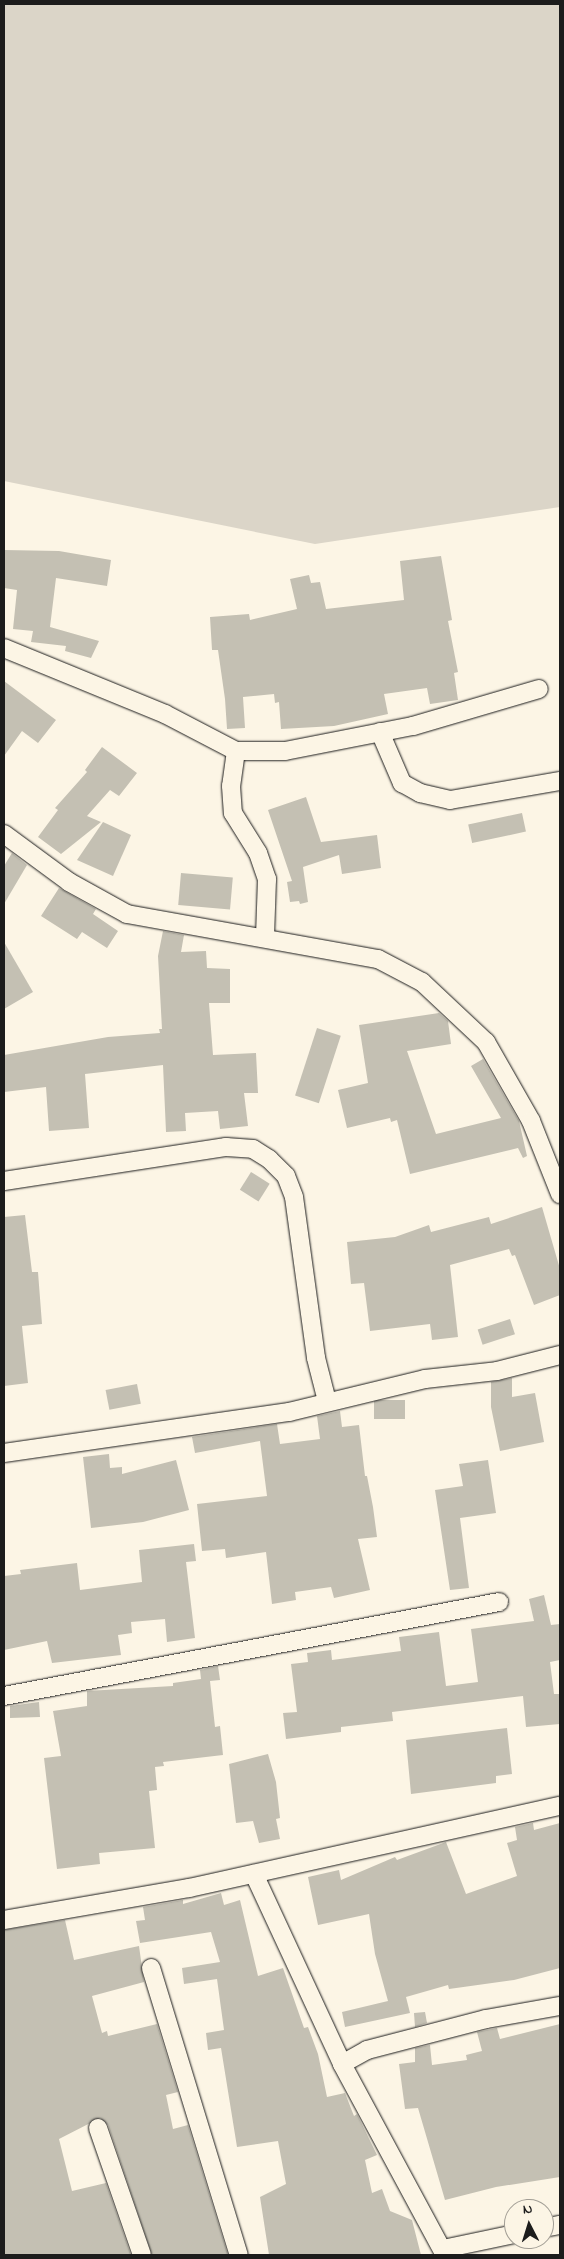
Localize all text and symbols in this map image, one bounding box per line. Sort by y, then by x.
north arrow [504,2199,554,2249]
text: N [522,2199,533,2220]

